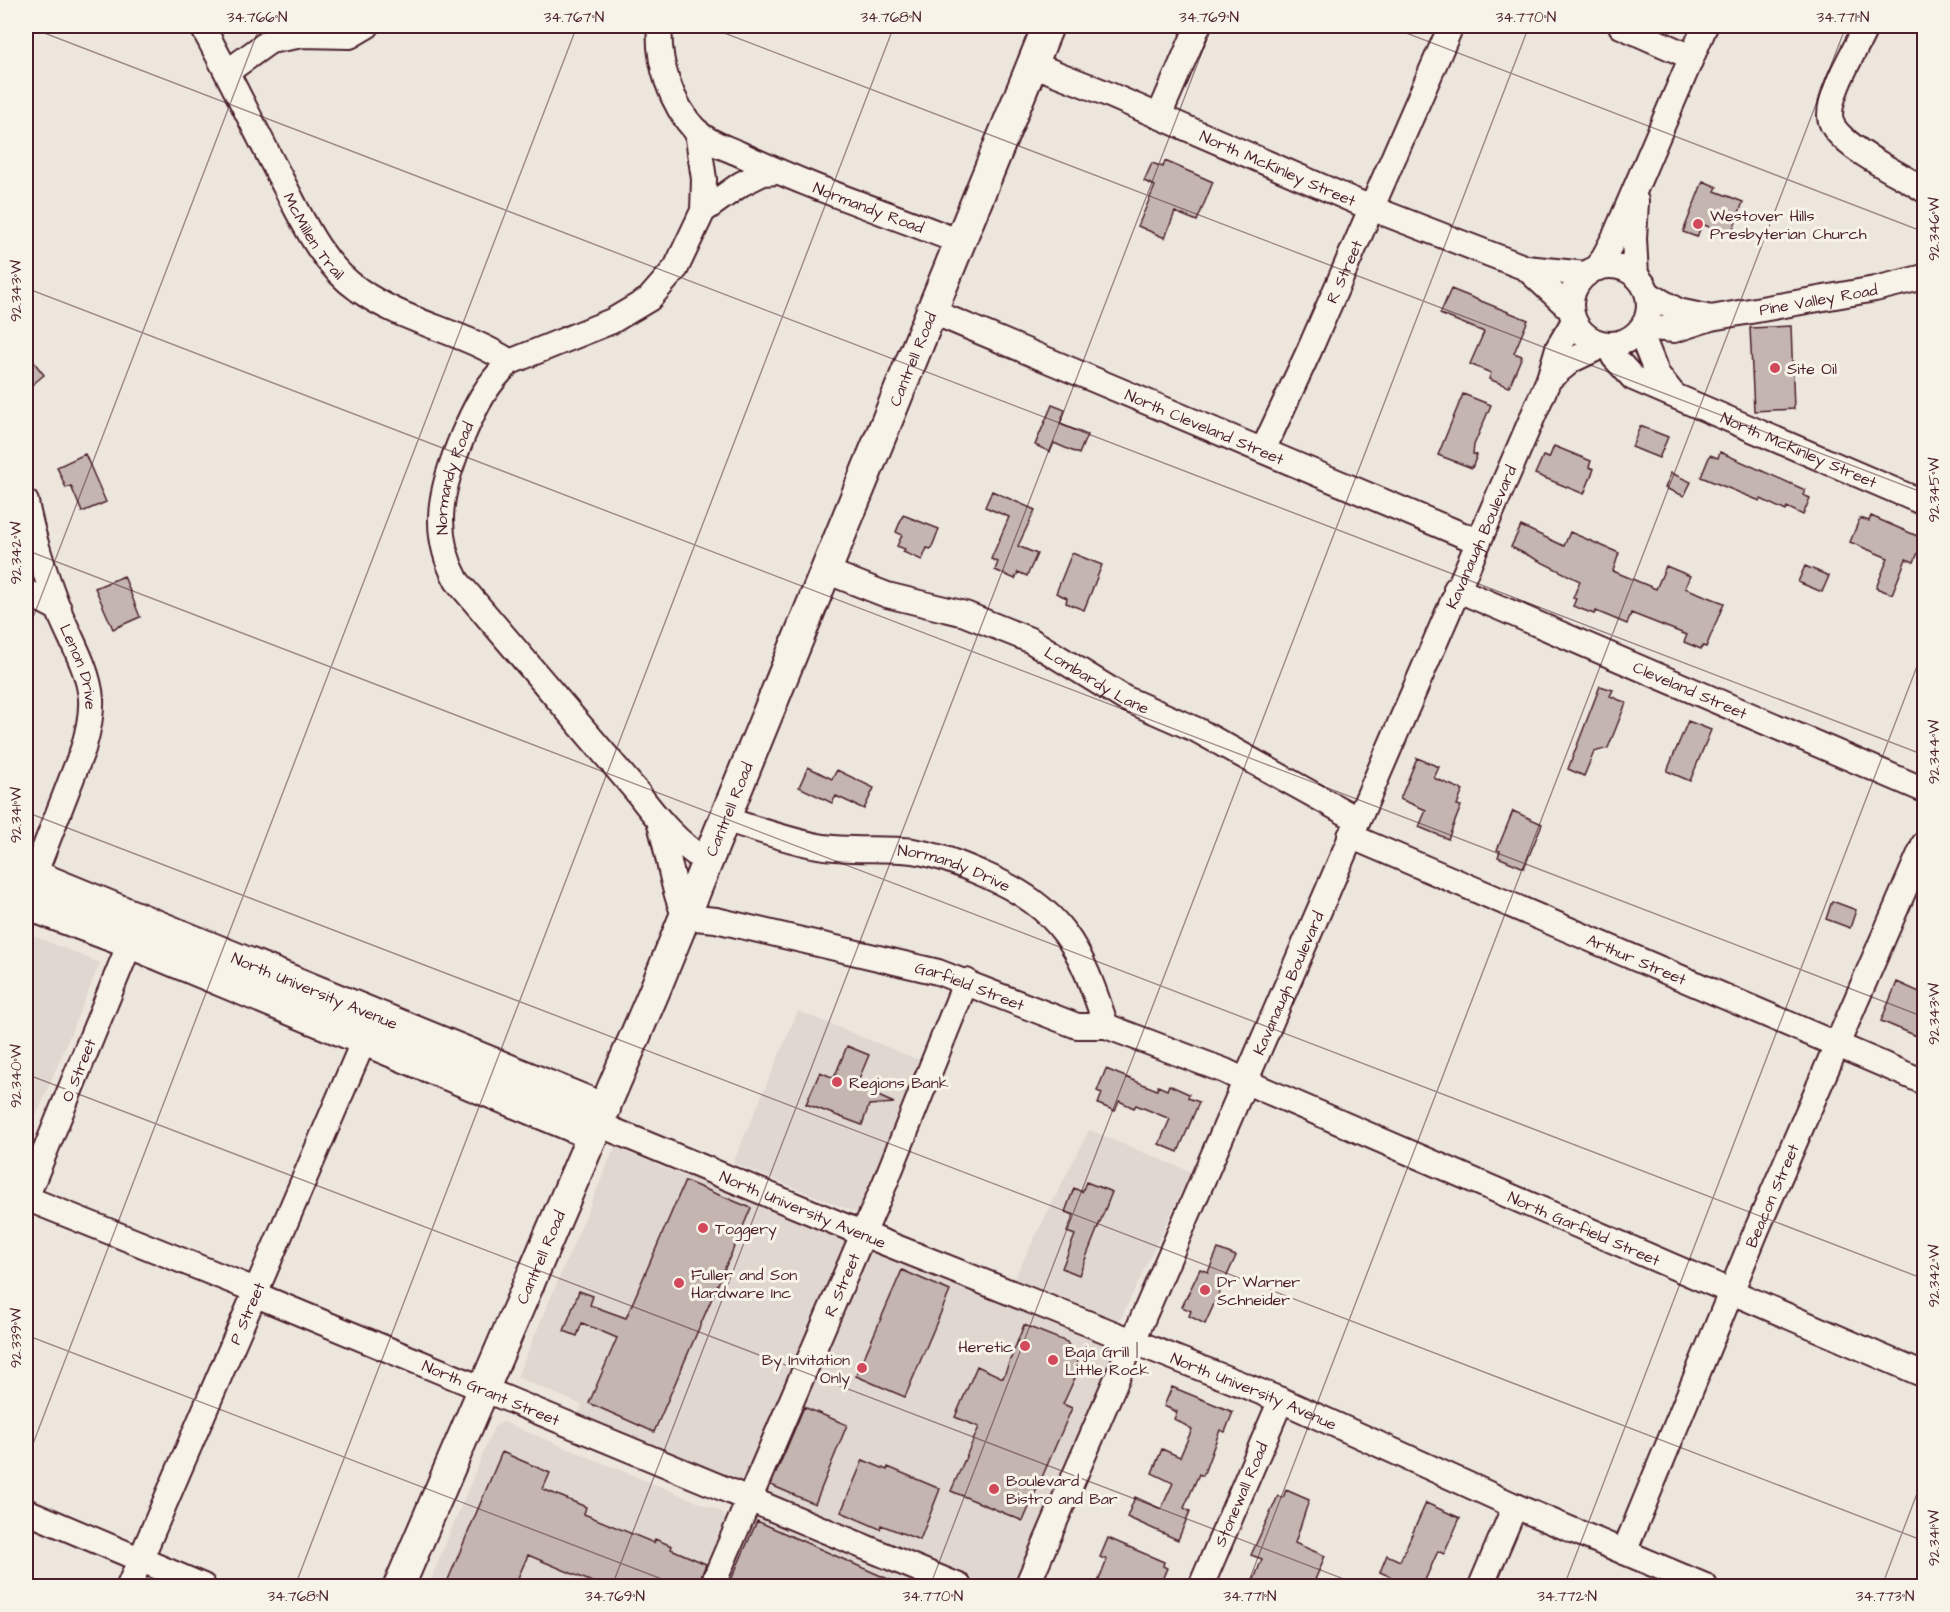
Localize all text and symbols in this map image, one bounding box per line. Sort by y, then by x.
text: 34.766°N [227,7,287,28]
text: 34.767°N [544,7,604,28]
text: 34.768°N [860,7,922,28]
text: 34.769°N [1179,7,1239,28]
text: 34.770°N [1496,7,1556,28]
text: 34.771°N [1816,7,1870,28]
street label: North McKinley Street [1196,125,1359,212]
street label: Normandy Road [810,177,927,239]
street label: McMillen Trail [278,189,349,285]
text: 92.346°W [1924,197,1945,261]
place label: Westover Hills Presbyterian Church [1710,205,1867,246]
marker: Westover Hills Presbyterian Church [1691,217,1705,231]
street label: R Street [1321,236,1368,307]
text: 92.343°W [6,260,27,322]
street label: Pine Valley Road [1758,279,1879,321]
street label: Cantrell Road [884,309,942,410]
place label: Site Oil [1787,358,1837,380]
marker: Site Oil [1768,361,1782,375]
street label: North Cleveland Street [1121,384,1288,471]
street label: North McKinley Street [1717,407,1881,494]
street label: Normandy Road [431,419,479,536]
text: 92.345°W [1924,457,1945,523]
street label: Kavanaugh Boulevard [1441,462,1522,612]
text: 92.342°W [6,521,27,585]
street label: Lenon Drive [54,621,101,710]
street label: Lombardy Lane [1040,642,1153,720]
street label: Cleveland Street [1629,656,1751,725]
text: 92.344°W [1924,720,1945,784]
street label: Cantrell Road [701,759,759,860]
text: 92.341°W [6,787,27,843]
street label: Normandy Drive [897,840,1014,898]
street label: Kavanaugh Boulevard [1248,908,1329,1059]
street label: Arthur Street [1583,929,1690,991]
street label: North University Avenue [228,947,401,1035]
street label: Garfield Street [913,957,1028,1017]
text: 92.343°W [1924,983,1945,1045]
street label: O Street [56,1035,102,1105]
text: 92.340°W [6,1044,27,1108]
place label: Regions Bank [849,1072,949,1095]
marker: Regions Bank [830,1075,844,1089]
street label: Beacon Street [1741,1140,1805,1251]
street label: North University Avenue [716,1166,889,1254]
street label: North Garfield Street [1504,1186,1664,1272]
street label: Cantrell Road [511,1207,571,1308]
place label: Toggery [715,1218,777,1241]
marker: Toggery [696,1221,710,1235]
text: 92.342°W [1924,1244,1945,1308]
street label: R Street [819,1249,866,1320]
place label: Fuller and Son Hardware Inc [691,1264,797,1304]
place label: Dr Warner Schneider [1217,1271,1300,1311]
marker: Fuller and Son Hardware Inc [672,1276,686,1290]
street label: P Street [224,1278,271,1348]
marker: Dr Warner Schneider [1198,1283,1212,1297]
text: 92.339°W [6,1308,27,1368]
place label: Heretic [958,1336,1013,1358]
marker: Heretic [1018,1339,1032,1353]
place label: Baja Grill | Little Rock [1065,1341,1150,1381]
street label: North University Avenue [1167,1347,1340,1436]
place label: By Invitation Only [762,1349,850,1390]
marker: Baja Grill | Little Rock [1046,1353,1060,1367]
street label: North Grant Street [419,1355,563,1432]
marker: By Invitation Only [855,1361,869,1375]
street label: Stonewall Road [1209,1439,1274,1550]
place label: Boulevard Bistro and Bar [1006,1470,1118,1510]
marker: Boulevard Bistro and Bar [987,1482,1001,1496]
text: 92.341°W [1924,1510,1945,1566]
text: 34.768°N [267,1586,329,1607]
text: 34.769°N [585,1586,645,1607]
text: 34.770°N [903,1586,963,1607]
text: 34.771°N [1223,1586,1277,1607]
text: 34.772°N [1537,1586,1597,1607]
text: 34.773°N [1856,1586,1914,1607]

